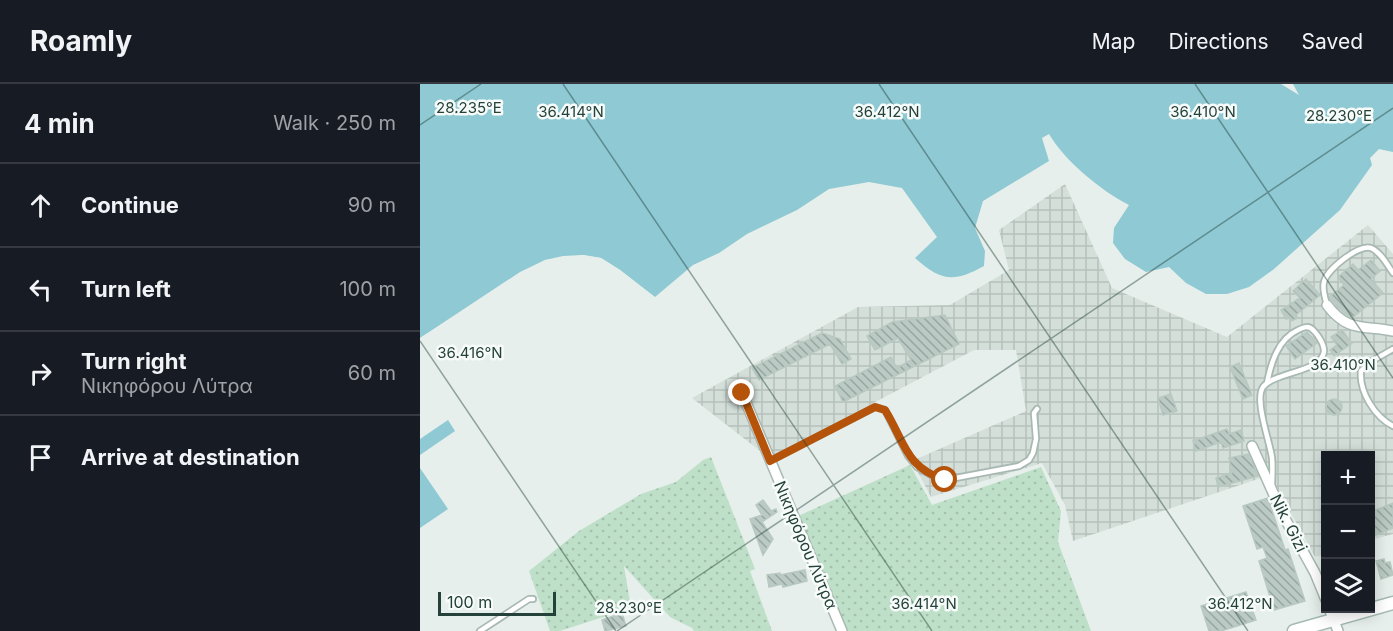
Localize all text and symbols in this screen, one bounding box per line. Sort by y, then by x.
text: Roamly [30,24,132,58]
text: Map [1092,29,1135,54]
text: Directions [1168,29,1269,54]
text: Saved [1302,29,1363,54]
text: 28.235°E [436,98,502,117]
text: 36.414°N [538,102,604,121]
text: 36.412°N [854,102,920,121]
text: 36.410°N [1170,102,1236,121]
text: 28.230°E [1306,106,1372,125]
text: 4 min [24,108,95,139]
text: Walk · 250 m [273,111,396,135]
icon: ahead [24,189,57,222]
text: Continue [81,192,179,218]
text: 90 m [348,193,396,217]
icon: left [24,273,57,306]
text: Turn left [81,276,171,302]
text: 100 m [339,277,396,301]
text: 36.416°N [437,343,503,362]
text: Turn right [81,348,187,374]
text: 36.410°N [1310,355,1376,374]
icon: right [24,357,57,390]
text: 60 m [348,361,396,385]
text: Νικηφόρου Λύτρα [81,374,253,398]
route end [728,379,754,405]
icon: arrive [24,441,57,474]
text: Arrive at destination [81,444,300,470]
map controls [1321,451,1375,613]
button: + [1321,451,1375,505]
route start [931,466,957,492]
street label: Νικηφόρου Λύτρα [770,478,842,612]
street label: Nik. Gizi [1266,491,1312,555]
button: − [1321,505,1375,559]
button: layers [1321,559,1375,613]
scale bar [438,589,556,616]
text: 100 m [447,592,492,612]
text: 36.414°N [891,594,957,613]
text: 36.412°N [1207,594,1273,613]
text: 28.230°E [596,598,662,617]

